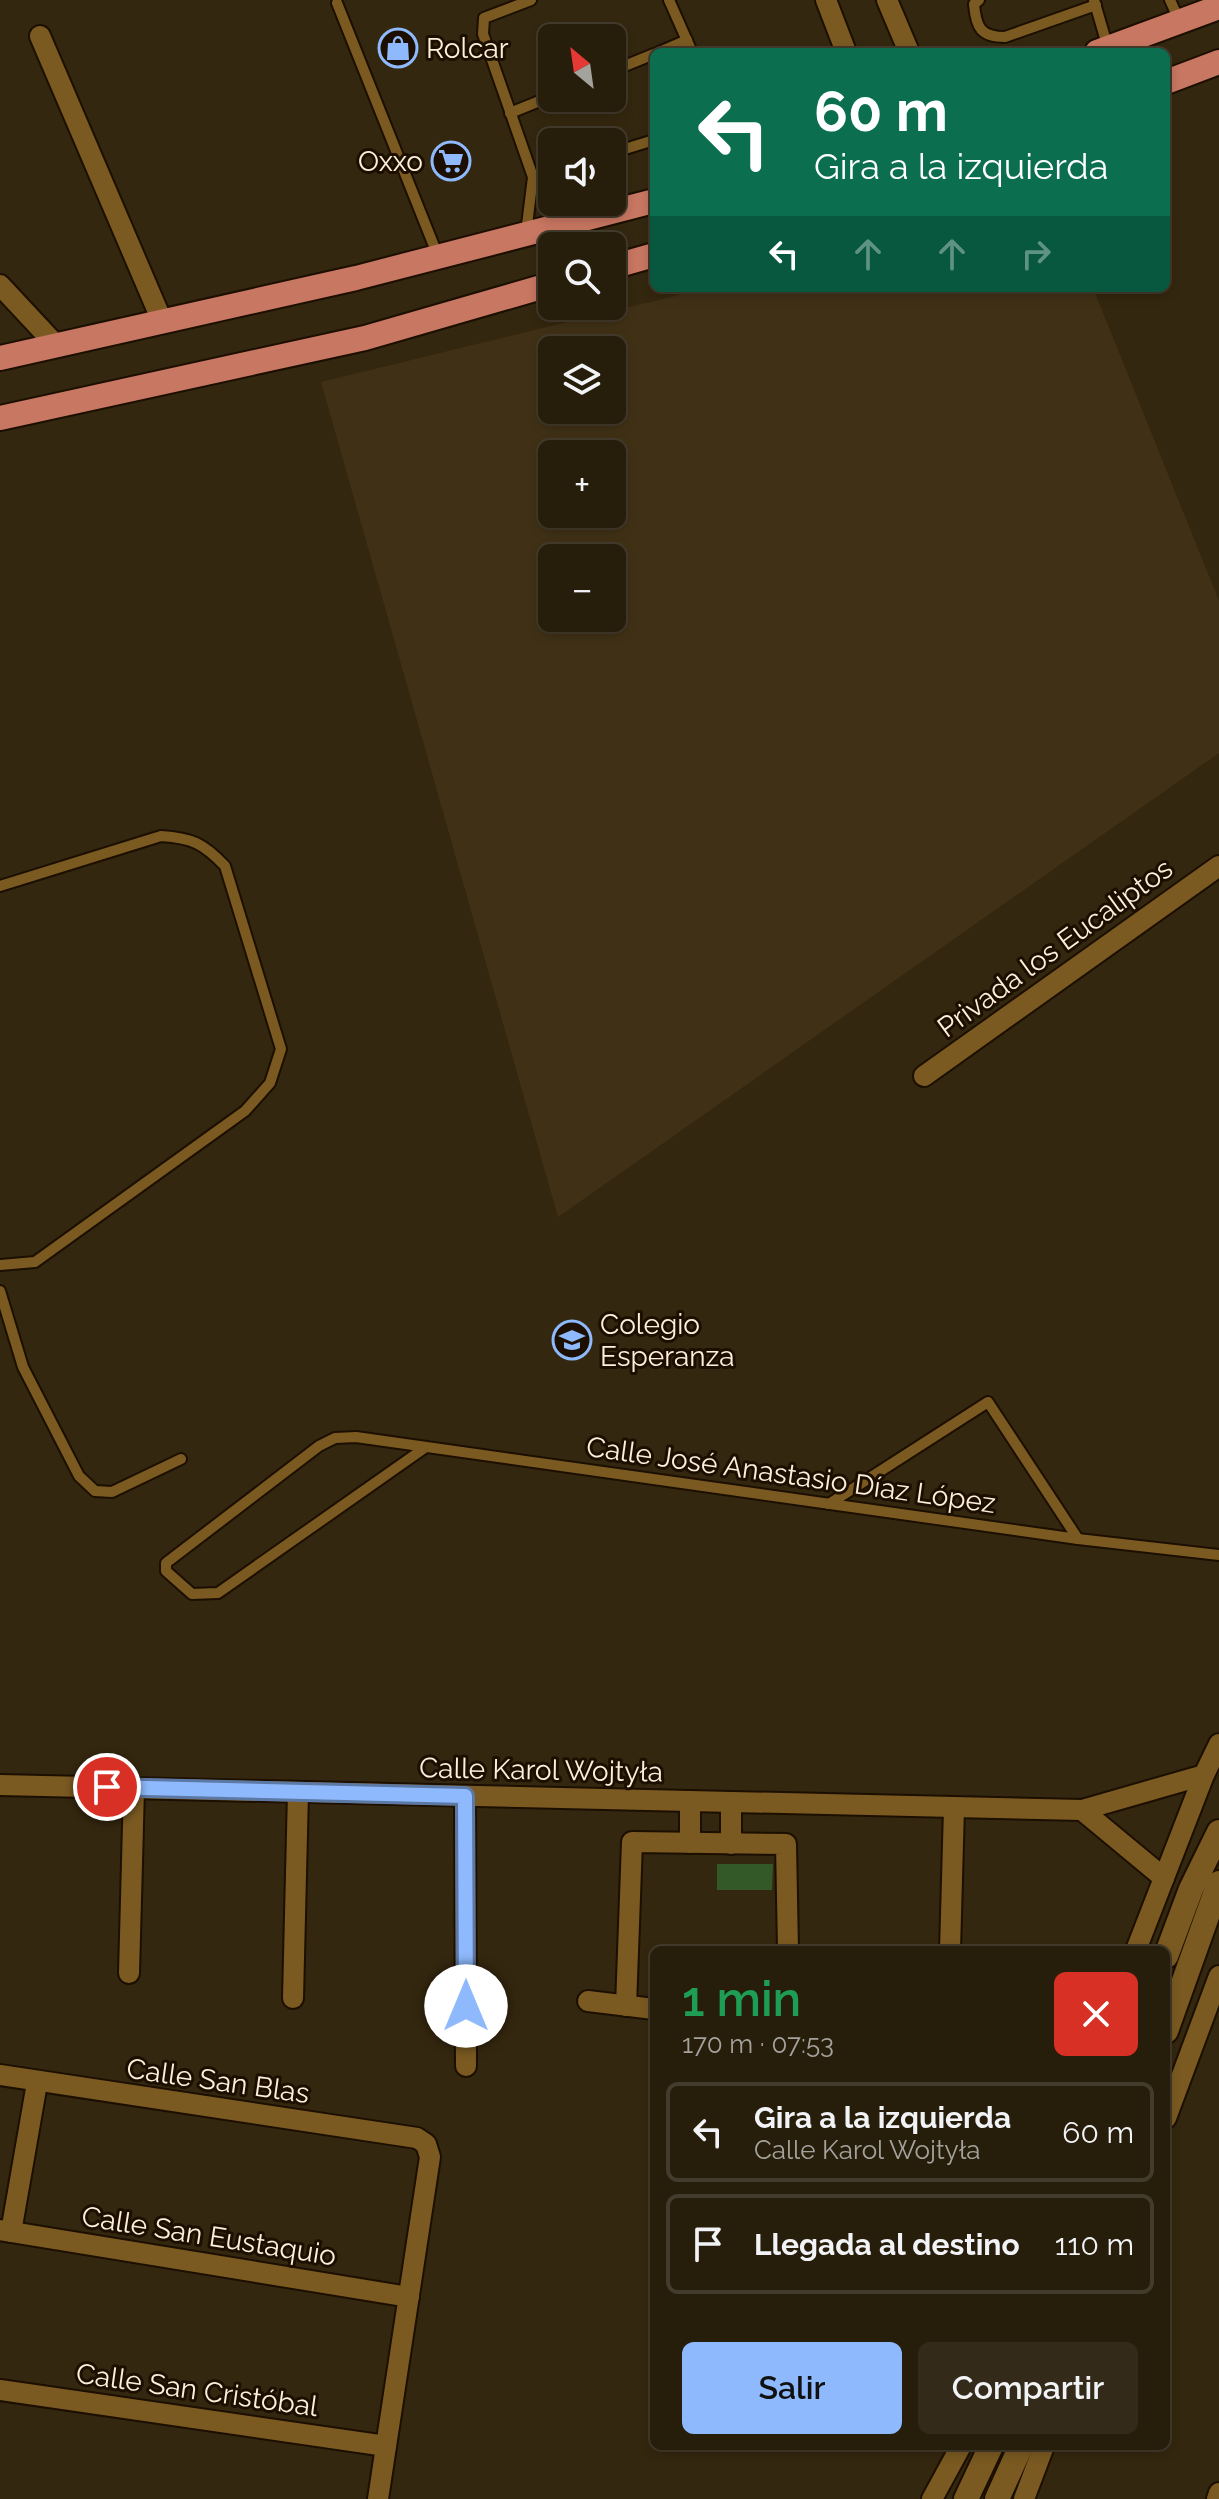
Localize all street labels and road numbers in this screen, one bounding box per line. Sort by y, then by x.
street label: Privada los Eucaliptos [931,852,1179,1044]
street label: Calle José Anastasio Díaz López [584,1430,998,1520]
street label: Calle Karol Wojtyła [419,1751,663,1789]
street label: Calle San Blas [125,2052,311,2110]
street label: Calle San Eustaquio [79,2200,339,2272]
street label: Calle San Cristóbal [74,2357,320,2423]

